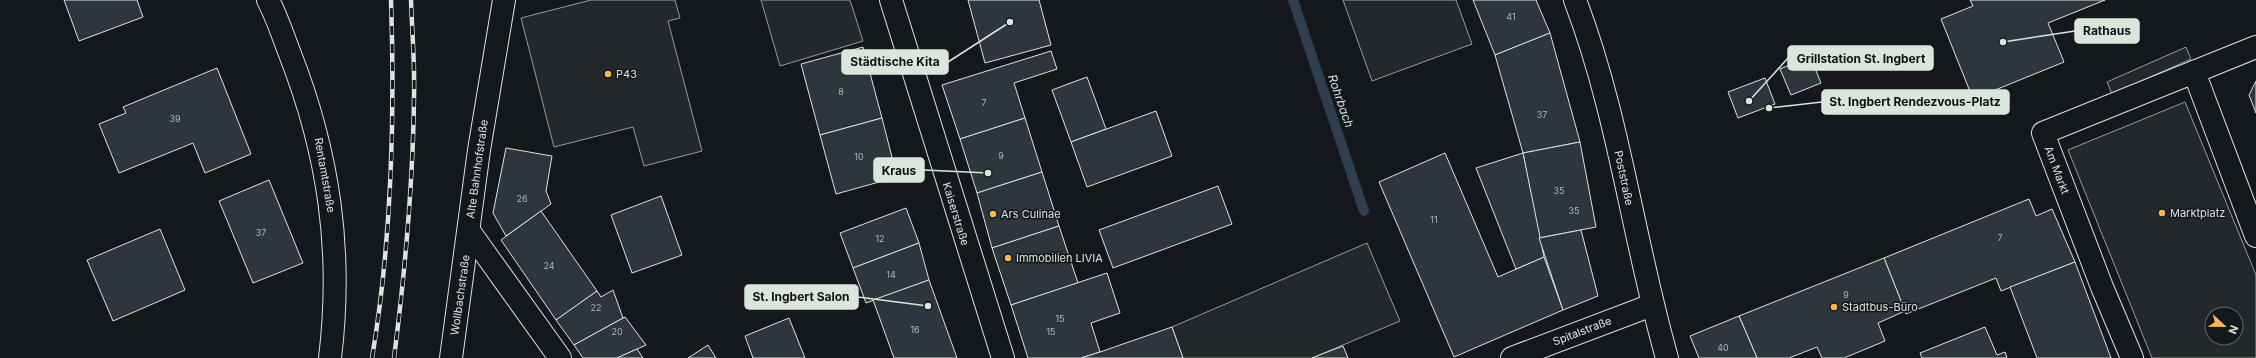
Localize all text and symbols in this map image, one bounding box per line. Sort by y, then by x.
house number: 41 [1506,11,1516,22]
callout: Rathaus [2075,19,2139,43]
text: Rathaus [2083,23,2131,38]
callout: Grillstation St. Ingbert [1788,46,1933,70]
callout: Städtische Kita [842,50,948,74]
text: Grillstation St. Ingbert [1797,51,1926,66]
text: Städtische Kita [850,54,940,69]
place label: P43 [616,67,637,81]
marker: P43 [603,69,613,79]
water label: Rohrbach [1325,72,1357,130]
house number: 8 [838,86,844,97]
callout: St. Ingbert Rendezvous-Platz [1822,90,2009,114]
text: St. Ingbert Rendezvous-Platz [1829,94,2001,109]
house number: 7 [981,97,987,108]
house number: 37 [1537,109,1547,120]
house number: 39 [169,113,181,124]
street label: Alte Bahnhofstraße [463,119,491,219]
street label: Rentamtstraße [312,137,338,213]
street label: Am Markt [2041,144,2073,196]
street label: Poststraße [1611,149,1637,207]
house number: 9 [998,150,1004,161]
house number: 10 [854,151,864,162]
callout: Kraus [874,158,924,182]
text: Kraus [882,163,917,178]
street label: Kaiserstraße [940,181,972,247]
house number: 35 [1553,185,1565,196]
house number: 26 [516,193,528,204]
house number: 35 [1568,205,1580,216]
place label: Marktplatz [2170,206,2225,220]
place label: Ars Culinae [1001,207,1061,221]
marker: Marktplatz [2157,208,2167,218]
marker: Ars Culinae [988,209,998,219]
house number: 11 [1430,214,1438,225]
house number: 37 [256,227,266,238]
house number: 7 [1997,232,2003,243]
house number: 12 [875,233,885,244]
place label: Immobilien LIVIA [1016,251,1103,265]
marker: Immobilien LIVIA [1003,253,1013,263]
street label: Wollbachstraße [447,254,473,336]
house number: 24 [543,260,555,271]
house number: 14 [886,269,896,280]
callout: St. Ingbert Salon [745,285,858,309]
text: St. Ingbert Salon [752,289,850,304]
house number: 9 [1843,289,1849,300]
place label: Stadtbus-Büro [1842,300,1918,314]
house number: 22 [591,302,601,313]
marker: Stadtbus-Büro [1829,302,1839,312]
north arrow [2204,306,2244,346]
house number: 15 [1055,313,1065,324]
street label: Spitalstraße [1551,313,1613,349]
text: N [2225,323,2241,336]
house number: 16 [910,324,920,335]
house number: 20 [611,326,623,337]
house number: 15 [1046,326,1056,337]
house number: 40 [1717,342,1729,353]

